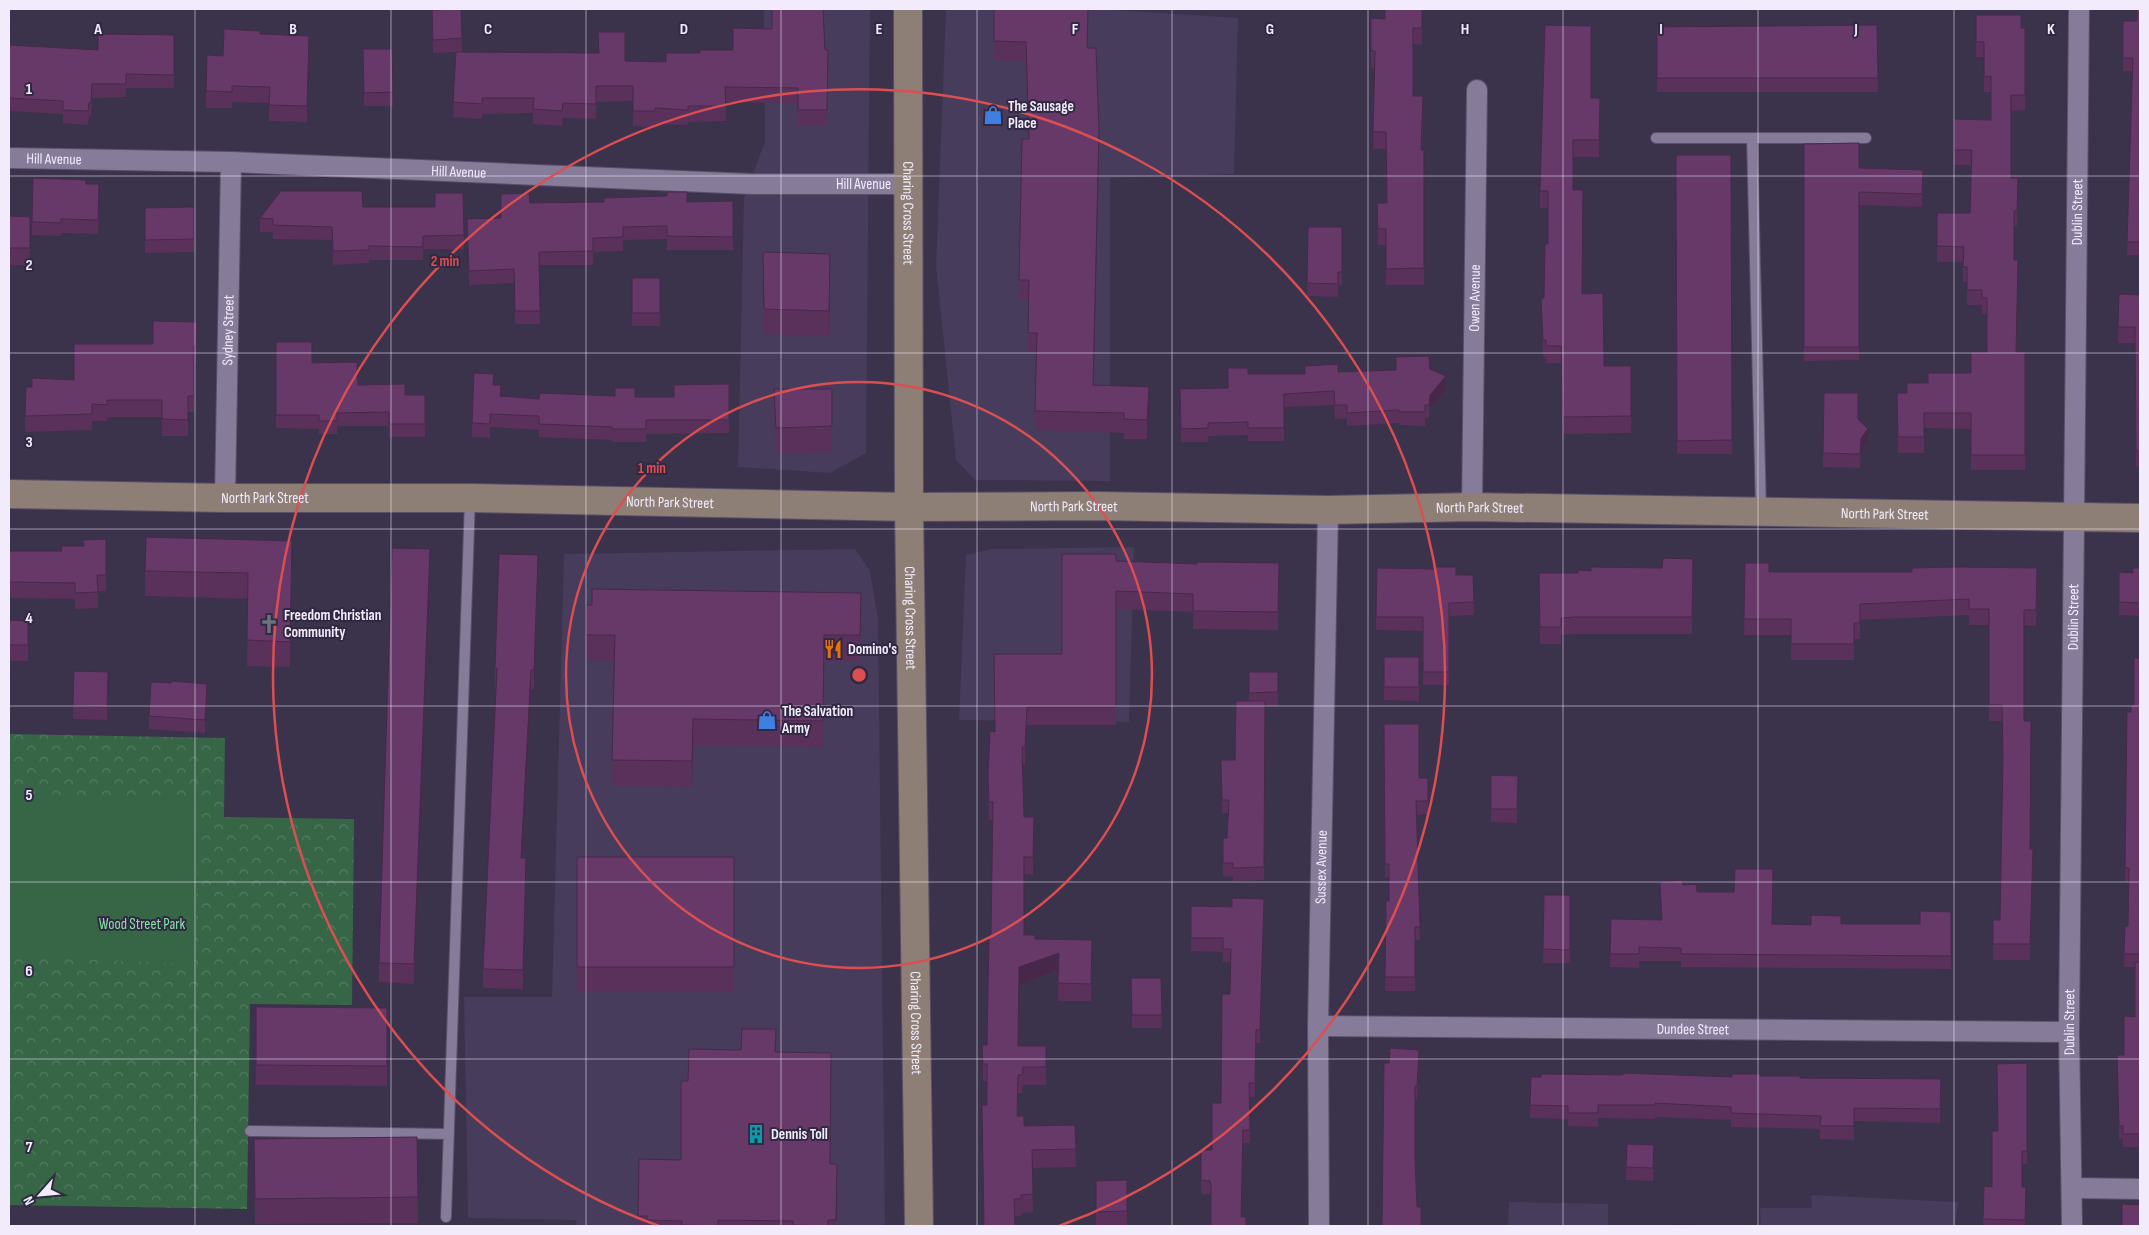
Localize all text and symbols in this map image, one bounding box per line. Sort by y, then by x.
text: A [93,20,102,39]
text: B [289,20,297,39]
text: C [484,20,492,39]
text: D [680,20,688,39]
text: E [876,20,883,39]
text: F [1072,20,1079,39]
text: G [1266,20,1274,39]
text: H [1461,20,1469,39]
text: I [1659,20,1663,39]
text: J [1853,20,1858,39]
text: K [2047,20,2055,39]
text: 1 [26,80,33,99]
place label: The Sausage Place [1008,97,1074,133]
shop icon: The Sausage Place [982,104,1004,126]
street label: Hill Avenue [26,149,82,169]
street label: Hill Avenue [431,161,487,183]
street label: Charing Cross Street [898,161,918,265]
street label: Hill Avenue [836,175,891,194]
street label: Dublin Street [2068,178,2087,245]
text: 2 min [431,252,459,271]
text: 2 [25,256,33,275]
street label: Owen Avenue [1465,264,1485,332]
street label: Sydney Street [218,294,239,365]
text: 3 [25,433,33,452]
text: 1 min [638,459,666,478]
street label: North Park Street [221,489,309,508]
street label: North Park Street [626,492,714,513]
street label: North Park Street [1030,497,1118,516]
street label: North Park Street [1436,498,1524,518]
street label: North Park Street [1841,504,1929,525]
street label: Charing Cross Street [900,566,920,670]
street label: Dublin Street [2064,583,2083,650]
place label: Freedom Christian Community [284,606,381,642]
text: 4 [25,609,33,628]
church icon: Freedom Christian Community [258,613,280,635]
restaurant icon: Domino's [822,638,844,660]
place label: Domino's [848,640,897,659]
centre of rings [850,666,868,684]
place label: The Salvation Army [781,702,853,738]
shop icon: The Salvation Army [756,709,778,731]
text: 5 [25,786,33,805]
street label: Sussex Avenue [1311,830,1332,904]
park label: Wood Street Park [99,915,186,934]
text: 6 [25,962,33,981]
street label: Charing Cross Street [905,971,926,1075]
street label: Dublin Street [2060,988,2079,1055]
street label: Dundee Street [1657,1020,1730,1039]
building icon: Dennis Toll [745,1123,767,1145]
place label: Dennis Toll [771,1125,828,1144]
text: 7 [26,1138,33,1157]
north arrow [15,1170,65,1220]
text: N [20,1193,38,1208]

